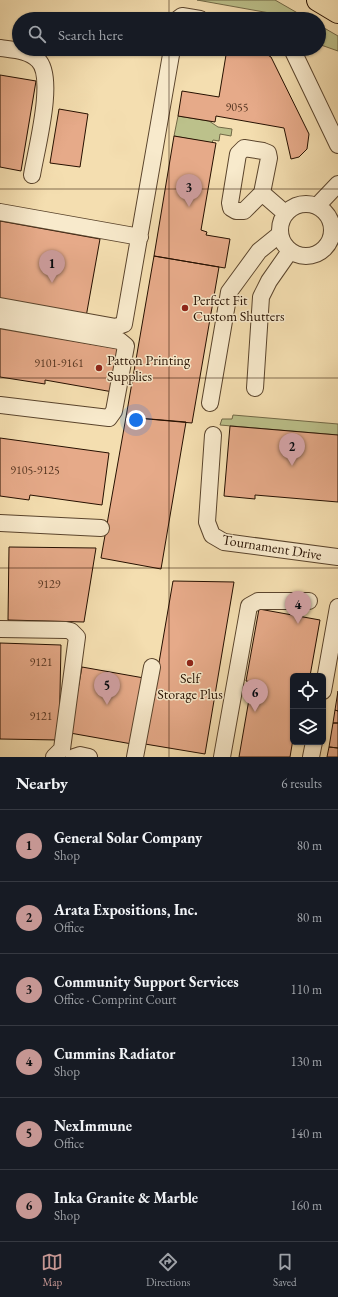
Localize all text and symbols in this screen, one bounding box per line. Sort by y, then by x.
search box [12,12,326,56]
icon: search [26,23,48,45]
text: Search here [58,25,123,44]
house number: 9055 [225,99,249,115]
pin: 3 [176,174,202,207]
pin: 1 [39,250,65,283]
place label: Perfect Fit Custom Shutters [193,291,285,325]
marker: Perfect Fit Custom Shutters [180,303,190,313]
place label: Patton Printing Supplies [107,351,191,385]
house number: 9101-9161 [34,355,84,371]
marker: Patton Printing Supplies [94,363,104,373]
your location [126,410,146,430]
pin: 2 [279,433,305,466]
house number: 9105-9125 [10,462,60,478]
street label: Tournament Drive [221,530,324,564]
house number: 9129 [37,576,61,592]
pin: 4 [285,591,311,624]
house number: 9121 [29,654,53,670]
marker: Self Storage Plus [185,658,195,668]
place label: Self Storage Plus [157,669,223,703]
pin: 5 [94,672,120,705]
map controls [290,673,326,745]
button: locate [290,673,326,709]
pin: 6 [242,679,268,712]
house number: 9121 [29,708,53,724]
button: layers [290,709,326,745]
text: Nearby [16,772,68,794]
text: 6 results [281,775,322,792]
text: General Solar Company [54,828,202,847]
text: 1 [26,837,32,854]
text: 80 m [297,837,322,854]
text: Shop [54,847,80,864]
text: Arata Expositions, Inc. [54,900,198,919]
text: 2 [26,909,32,926]
text: 80 m [297,909,322,926]
text: Office [54,919,84,936]
text: Community Support Services [54,972,239,991]
text: 3 [26,981,32,998]
text: 110 m [291,981,322,998]
text: Office · Comprint Court [54,991,176,1008]
text: Cummins Radiator [54,1044,175,1063]
text: 4 [26,1053,32,1070]
text: 130 m [291,1053,322,1070]
text: Shop [54,1063,80,1080]
text: NexImmune [54,1116,132,1135]
text: 5 [26,1125,32,1142]
text: 140 m [291,1125,322,1142]
text: Office [54,1135,84,1152]
text: Inka Granite & Marble [54,1188,198,1207]
text: 6 [26,1197,32,1214]
text: 160 m [291,1197,322,1214]
text: Shop [54,1207,80,1224]
tab: Map [41,1251,63,1289]
tab: Directions [146,1251,190,1289]
tab: Saved [273,1251,297,1289]

